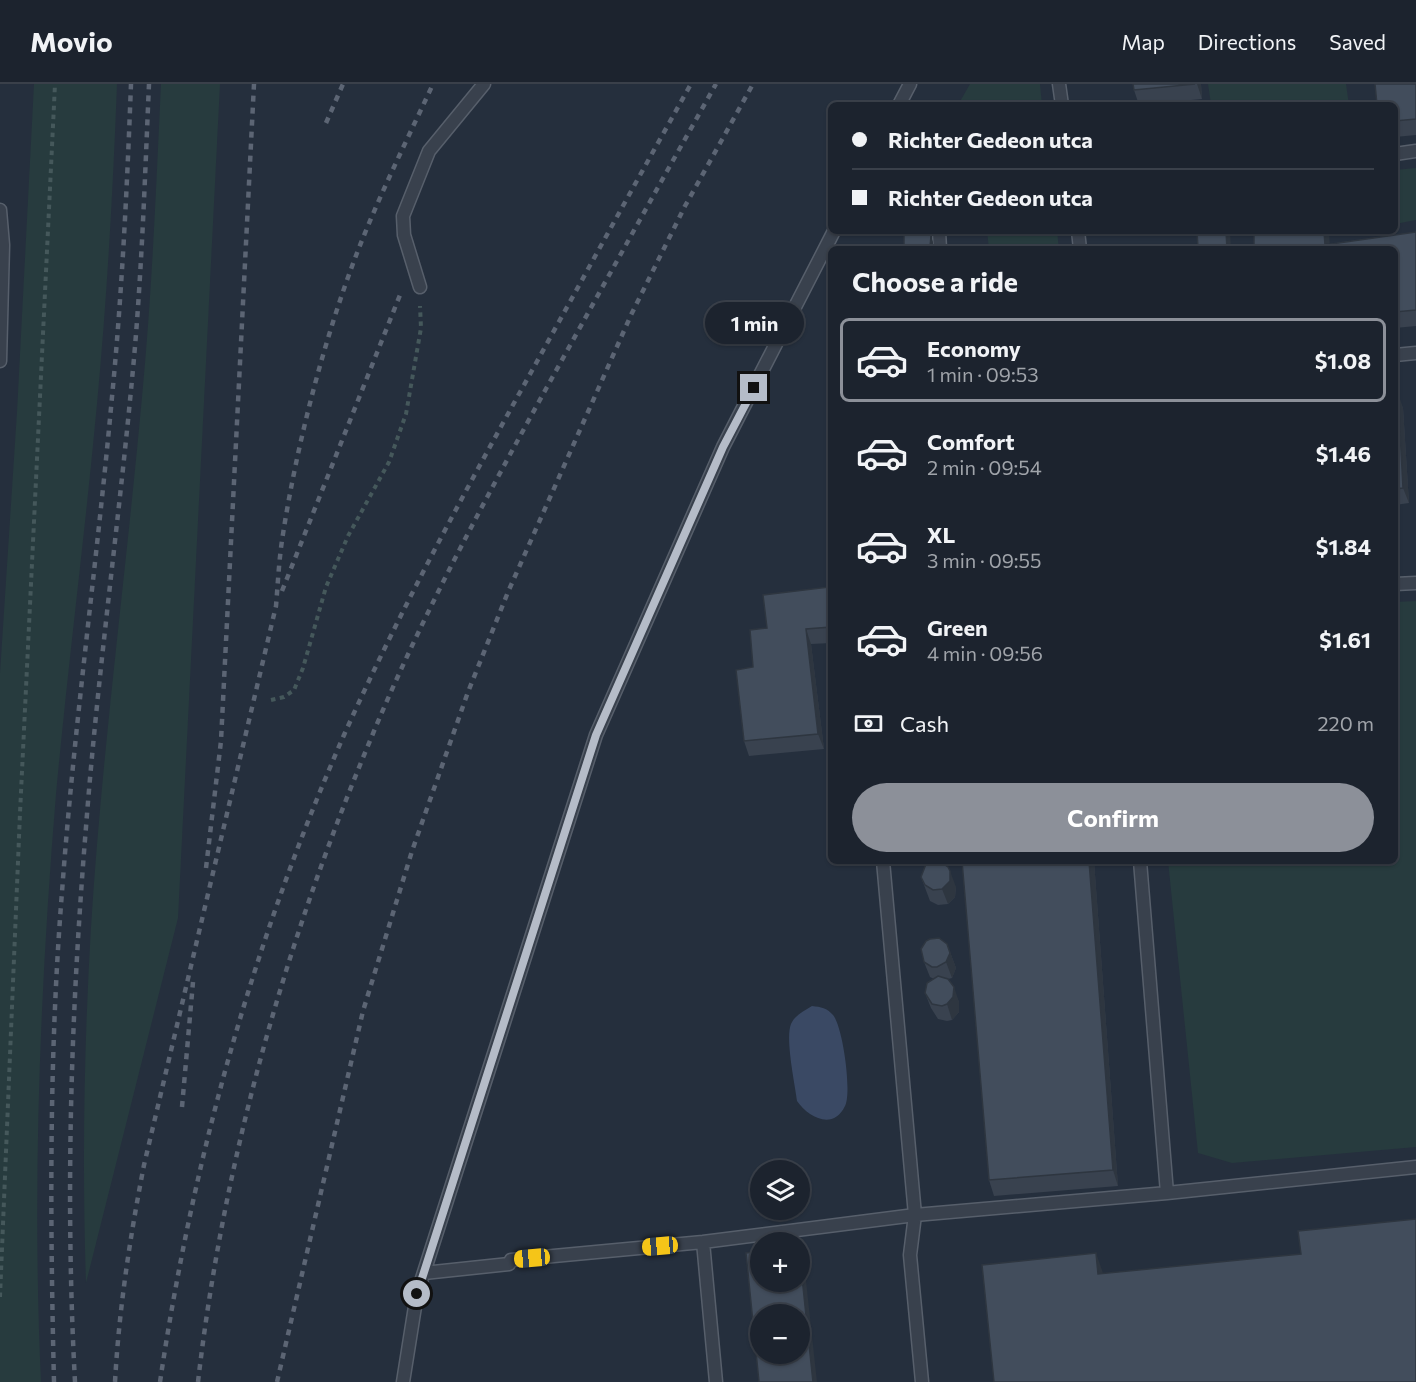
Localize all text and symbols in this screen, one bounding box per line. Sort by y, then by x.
text: Movio [30,24,113,58]
text: Map [1122,29,1165,54]
text: Directions [1198,29,1296,54]
text: Saved [1329,29,1386,54]
text: Richter Gedeon utca [888,126,1093,153]
text: Richter Gedeon utca [888,184,1093,211]
text: Choose a ride [852,265,1018,298]
callout: 1 min [704,301,804,343]
text: 1 min [731,311,778,335]
icon: car [855,333,909,387]
text: Economy [927,335,1021,362]
text: $1.08 [1315,347,1371,374]
text: 1 min · 09:53 [927,362,1039,386]
route end [740,374,767,401]
icon: car [855,426,909,480]
text: Comfort [927,428,1015,455]
text: $1.46 [1316,440,1371,467]
text: 2 min · 09:54 [927,455,1042,479]
icon: car [855,519,909,573]
text: XL [927,521,955,548]
text: $1.84 [1316,533,1371,560]
text: 3 min · 09:55 [927,548,1042,572]
icon: car [855,612,909,666]
text: Green [927,614,988,641]
text: $1.61 [1319,626,1371,653]
text: 4 min · 09:56 [927,641,1043,665]
icon: cash [852,707,885,740]
text: Cash [900,710,949,737]
text: 220 m [1318,711,1374,735]
button: Confirm [852,783,1374,852]
map controls [750,1160,810,1364]
button: layers [750,1160,810,1220]
button: + [750,1232,810,1292]
car [641,1235,679,1257]
car [513,1247,551,1269]
route start [403,1280,430,1307]
button: − [750,1304,810,1364]

